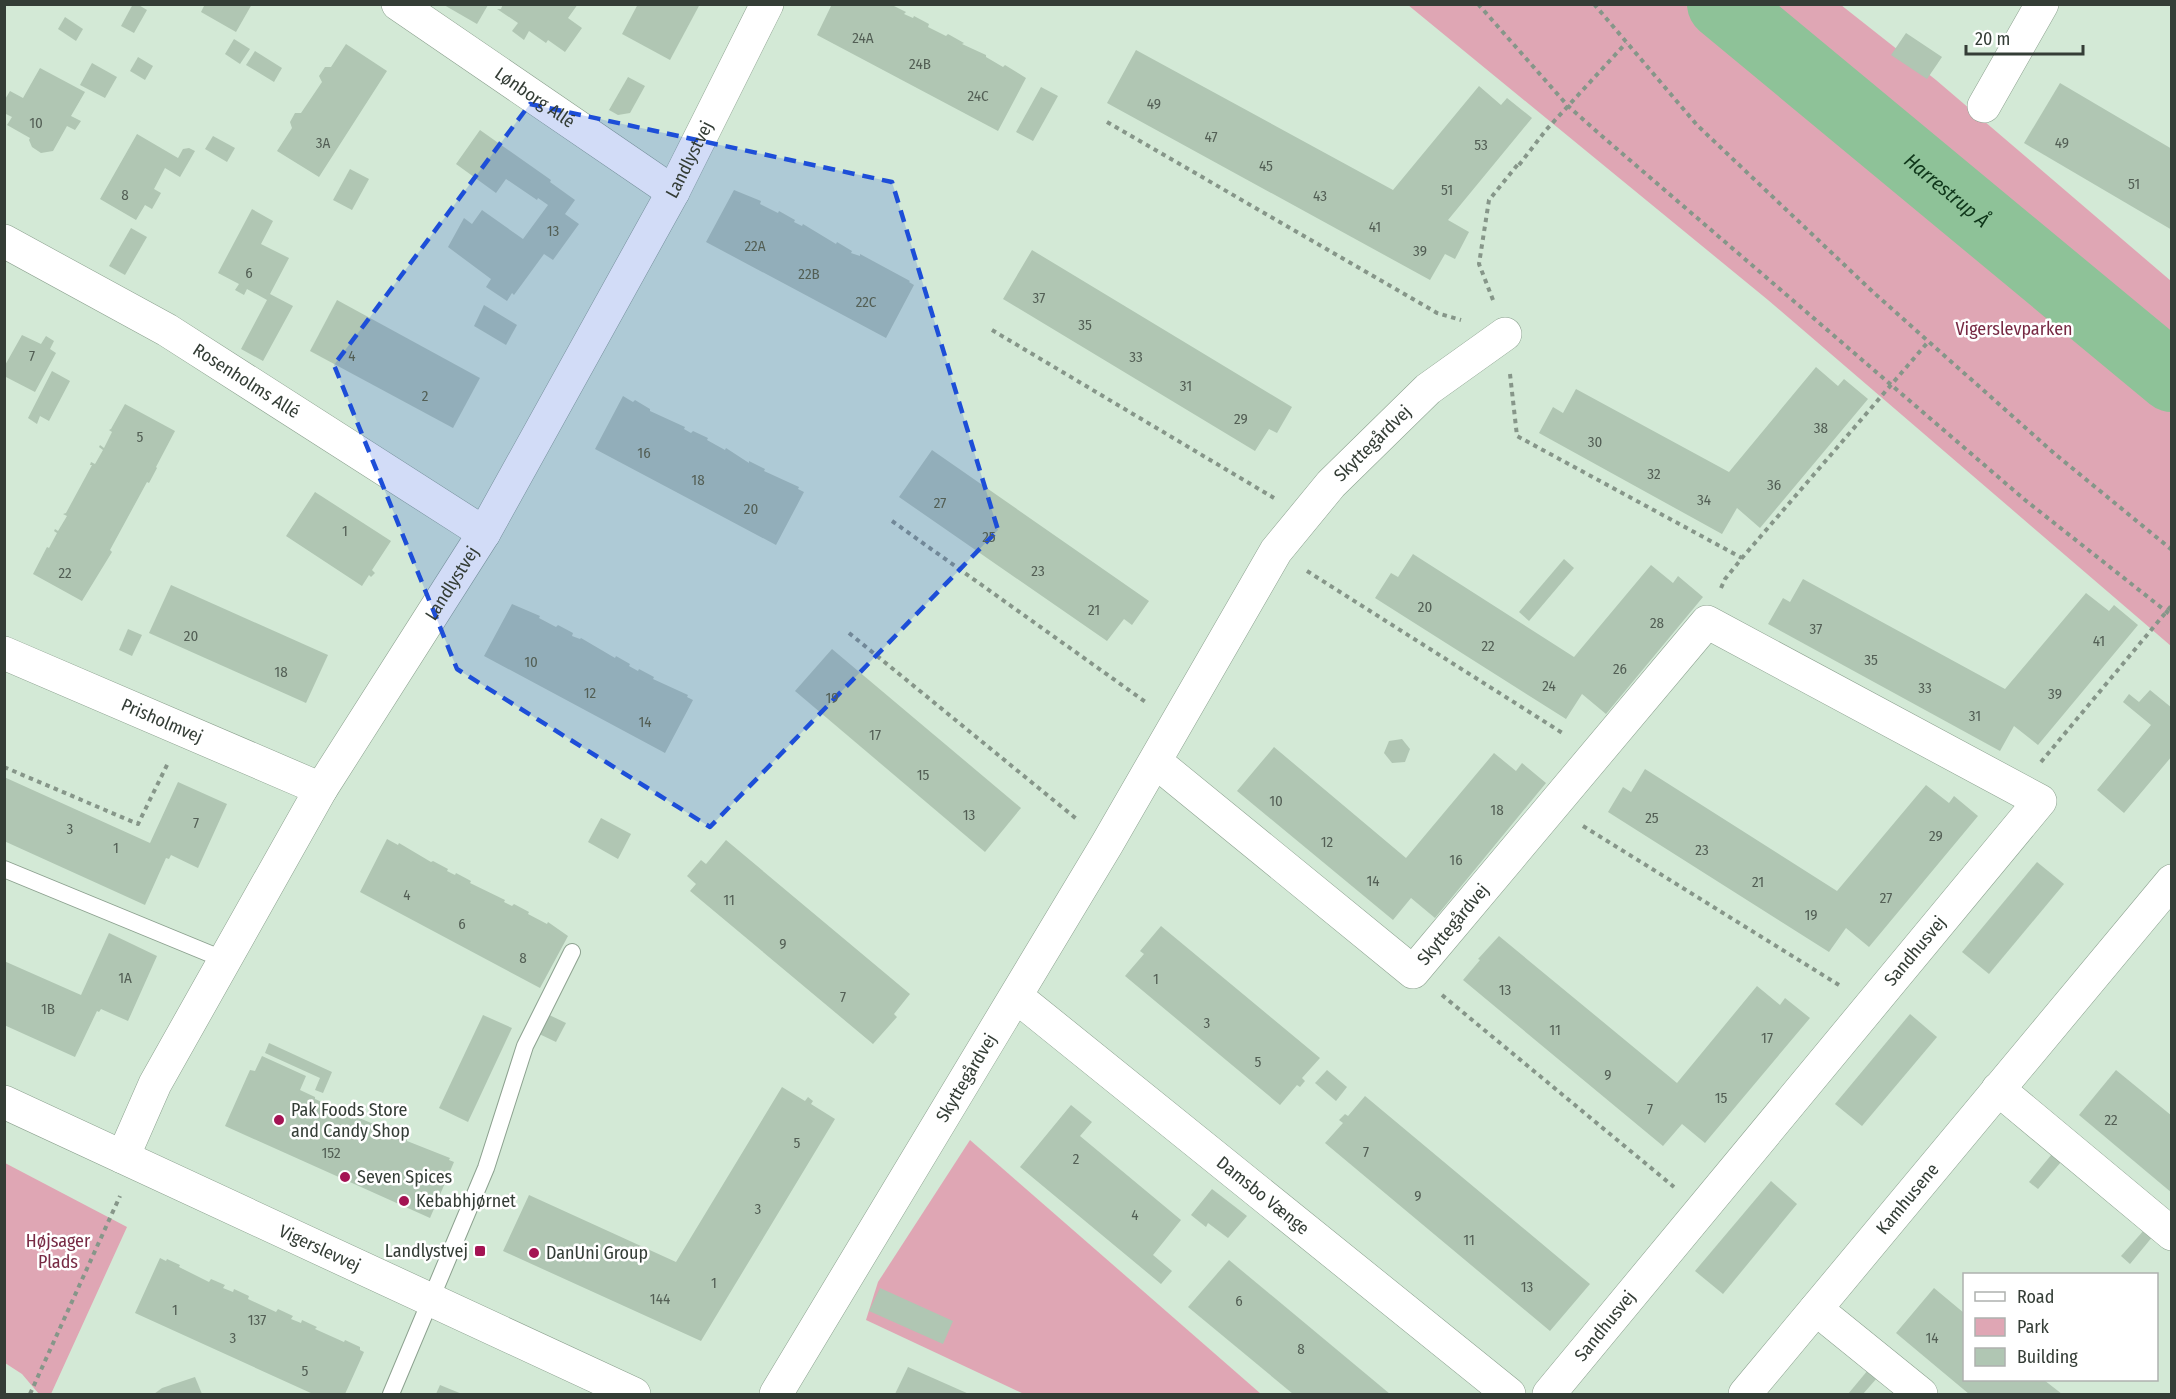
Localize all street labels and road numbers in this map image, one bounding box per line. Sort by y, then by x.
street label: Lønborg Allé [491,63,579,133]
street label: Landlystvej [661,117,718,202]
street label: Rosenholms Allé [189,339,304,423]
street label: Skyttegårdvej [1329,401,1416,486]
street label: Landlystvej [420,542,484,624]
street label: Prisholmvej [118,694,206,748]
street label: Skyttegårdvej [1413,879,1493,970]
street label: Sandhusvej [1879,912,1951,990]
street label: Skyttegårdvej [931,1030,1001,1126]
street label: Damsbo Vænge [1212,1151,1314,1239]
street label: Kamhusene [1872,1159,1944,1239]
street label: Vigerslevvej [275,1220,364,1277]
street label: Sandhusvej [1570,1286,1640,1366]

